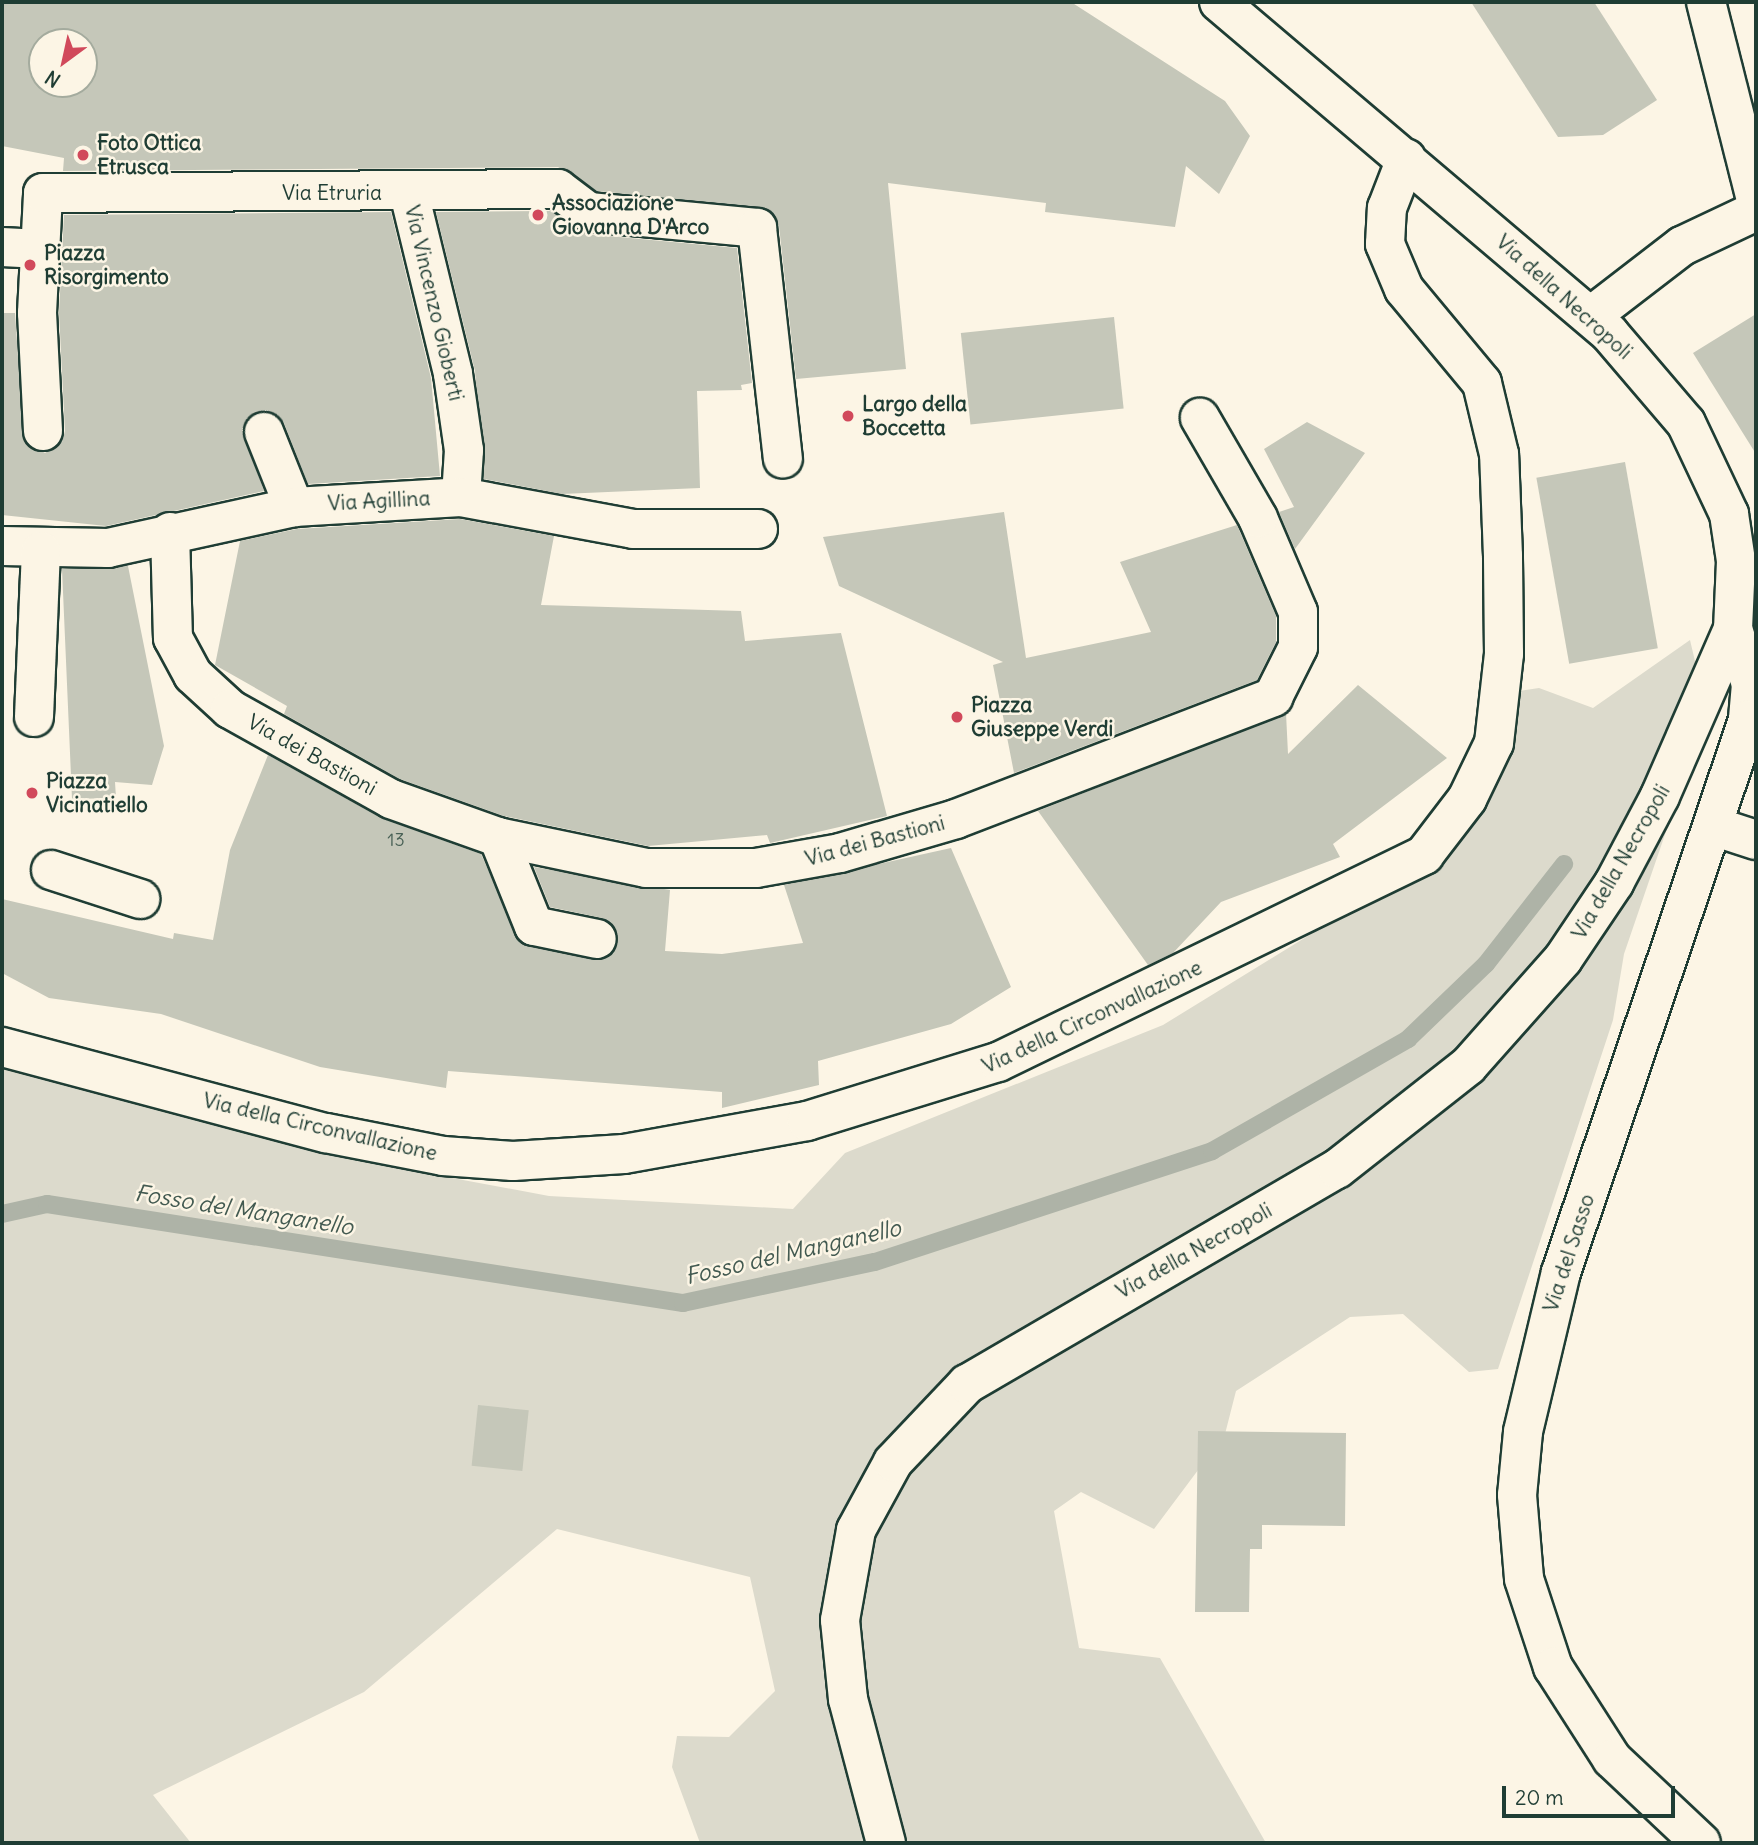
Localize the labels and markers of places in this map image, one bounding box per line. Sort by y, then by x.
place label: Foto Ottica Etrusca [97,130,201,180]
marker: Foto Ottica Etrusca [75,147,91,163]
place label: Associazione Giovanna D'Arco [552,190,709,240]
marker: Associazione Giovanna D'Arco [530,207,546,223]
place label: Piazza Risorgimento [44,240,169,290]
marker: Piazza Risorgimento [22,257,38,273]
place label: Largo della Boccetta [862,391,967,441]
marker: Largo della Boccetta [840,408,856,424]
place label: Piazza Giuseppe Verdi [971,692,1113,742]
marker: Piazza Giuseppe Verdi [949,709,965,725]
place label: Piazza Vicinatiello [46,768,148,818]
marker: Piazza Vicinatiello [24,785,40,801]

